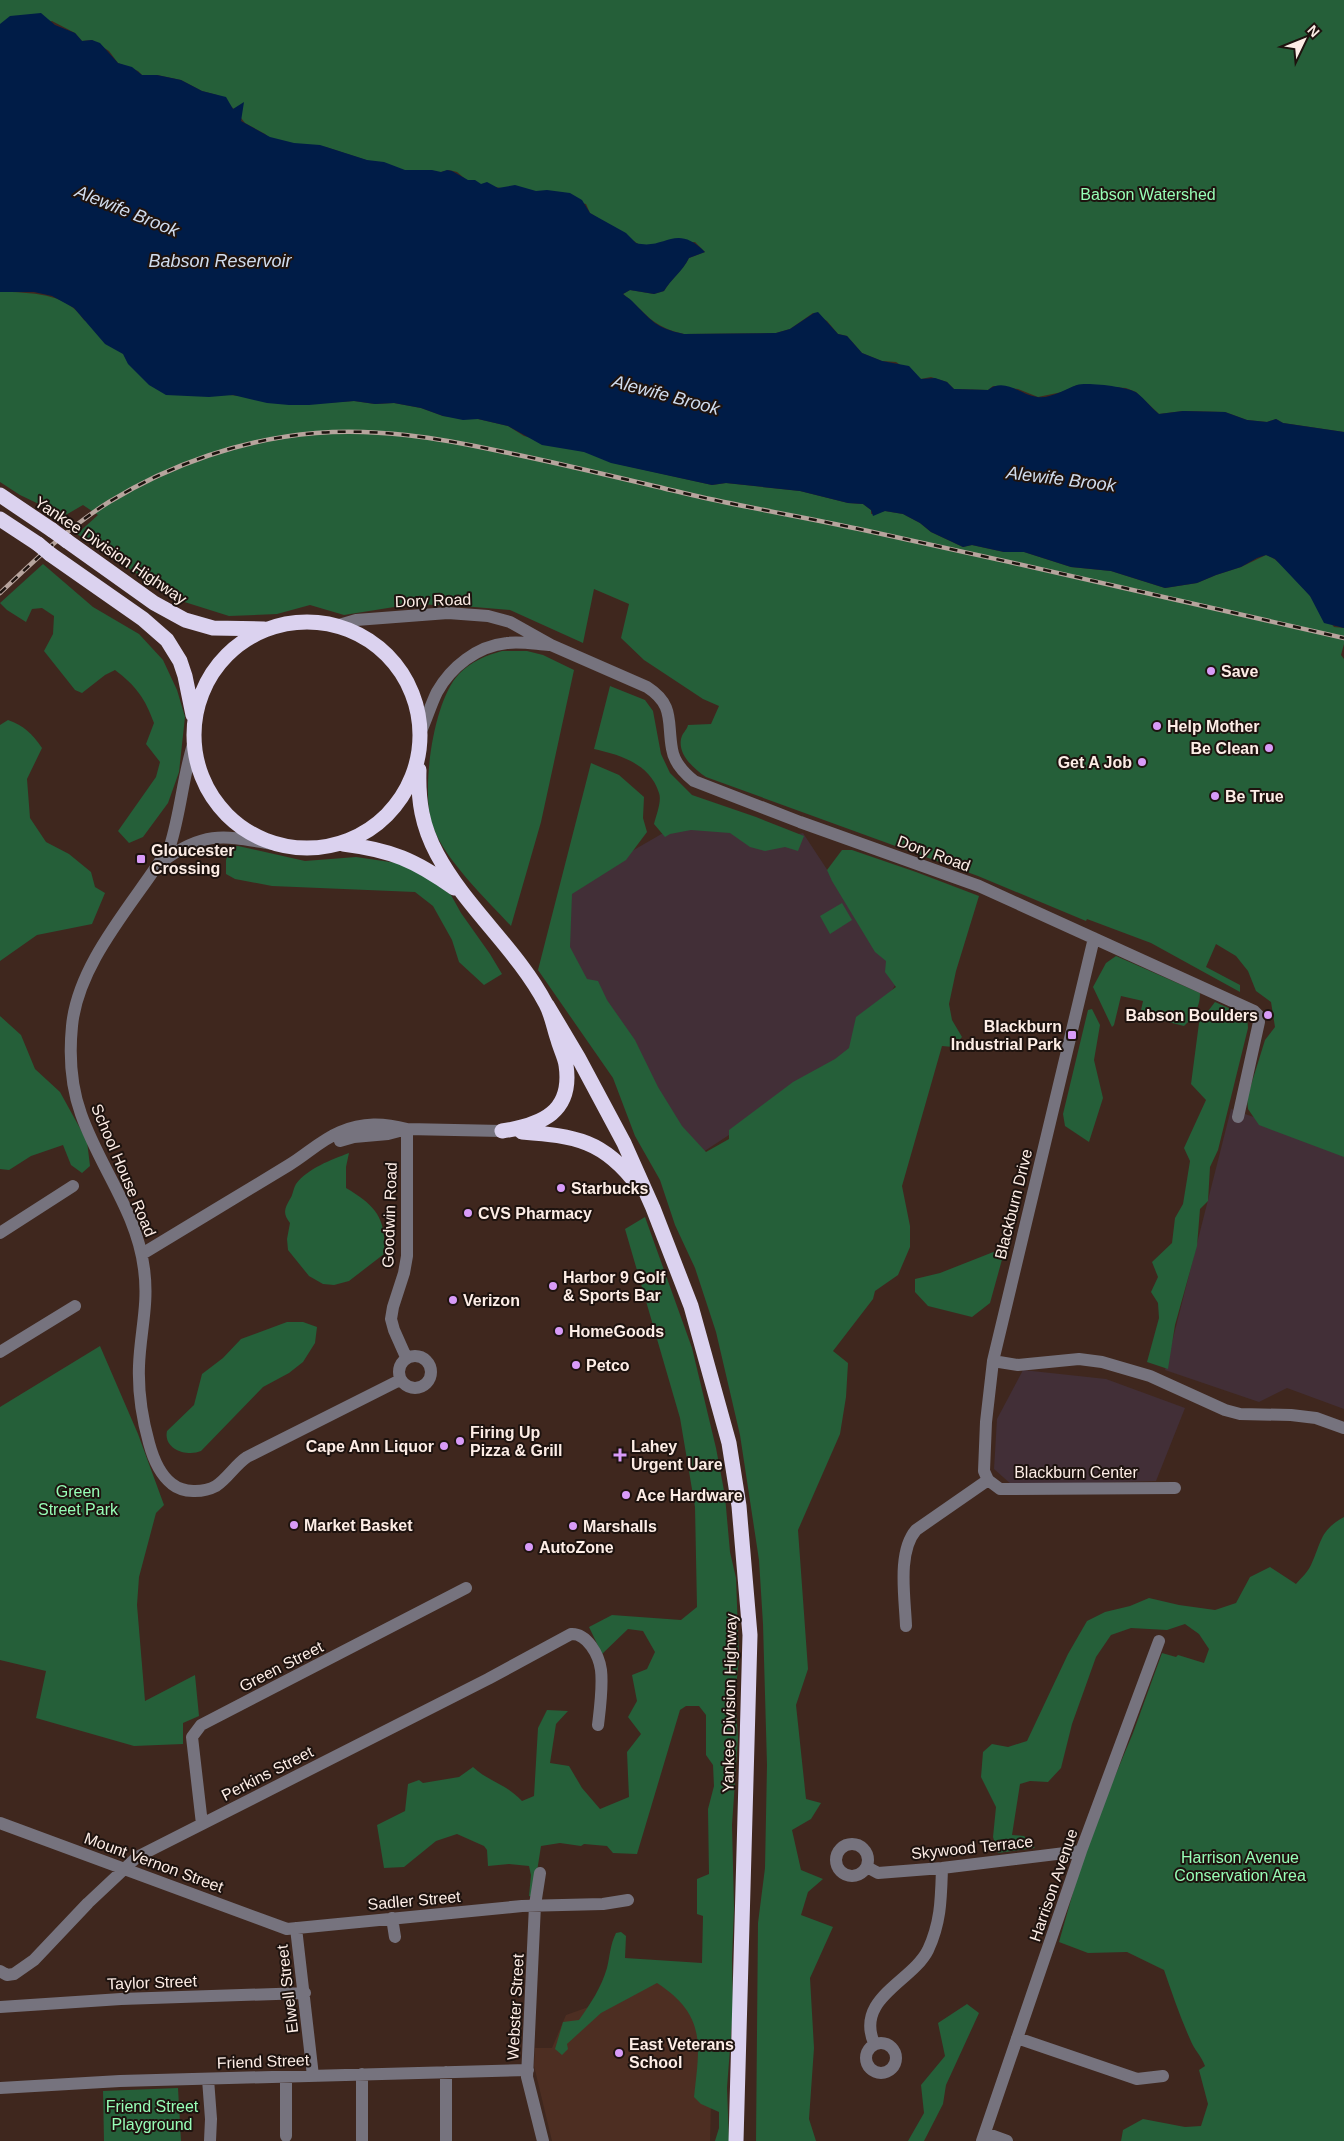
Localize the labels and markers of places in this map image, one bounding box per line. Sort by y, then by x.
place label: Save [1221,663,1258,680]
marker: Save [1205,665,1217,677]
place label: Help Mother [1167,718,1259,735]
marker: Help Mother [1151,720,1163,732]
place label: Be Clean [1191,740,1259,757]
marker: Be Clean [1263,742,1275,754]
place label: Get A Job [1058,754,1132,771]
marker: Get A Job [1136,756,1148,768]
place label: Be True [1225,788,1284,805]
marker: Be True [1209,790,1221,802]
place label: Gloucester Crossing [151,842,235,877]
marker: Gloucester Crossing [135,853,147,865]
place label: Babson Boulders [1126,1007,1258,1024]
marker: Babson Boulders [1262,1009,1274,1021]
place label: Blackburn Industrial Park [951,1018,1062,1053]
marker: Blackburn Industrial Park [1066,1029,1078,1041]
place label: Starbucks [571,1180,648,1197]
marker: Starbucks [555,1182,567,1194]
place label: CVS Pharmacy [478,1205,592,1222]
marker: CVS Pharmacy [462,1207,474,1219]
place label: Harbor 9 Golf & Sports Bar [563,1269,666,1304]
marker: Harbor 9 Golf & Sports Bar [547,1280,559,1292]
place label: Verizon [463,1292,520,1309]
marker: Verizon [447,1294,459,1306]
place label: HomeGoods [569,1323,664,1340]
marker: HomeGoods [553,1325,565,1337]
place label: Petco [586,1357,630,1374]
marker: Petco [570,1359,582,1371]
place label: Firing Up Pizza & Grill [470,1424,562,1459]
marker: Firing Up Pizza & Grill [454,1435,466,1447]
place label: Cape Ann Liquor [306,1438,434,1455]
place label: Lahey Urgent Uare [631,1438,723,1473]
marker: Cape Ann Liquor [438,1440,450,1452]
marker: Lahey Urgent Uare [613,1448,627,1462]
place label: Ace Hardware [636,1487,743,1504]
marker: Ace Hardware [620,1489,632,1501]
place label: Market Basket [304,1517,413,1534]
place label: Marshalls [583,1518,657,1535]
marker: Market Basket [288,1519,300,1531]
marker: Marshalls [567,1520,579,1532]
place label: AutoZone [539,1539,614,1556]
marker: AutoZone [523,1541,535,1553]
place label: East Veterans School [629,2036,734,2071]
marker: East Veterans School [613,2047,625,2059]

